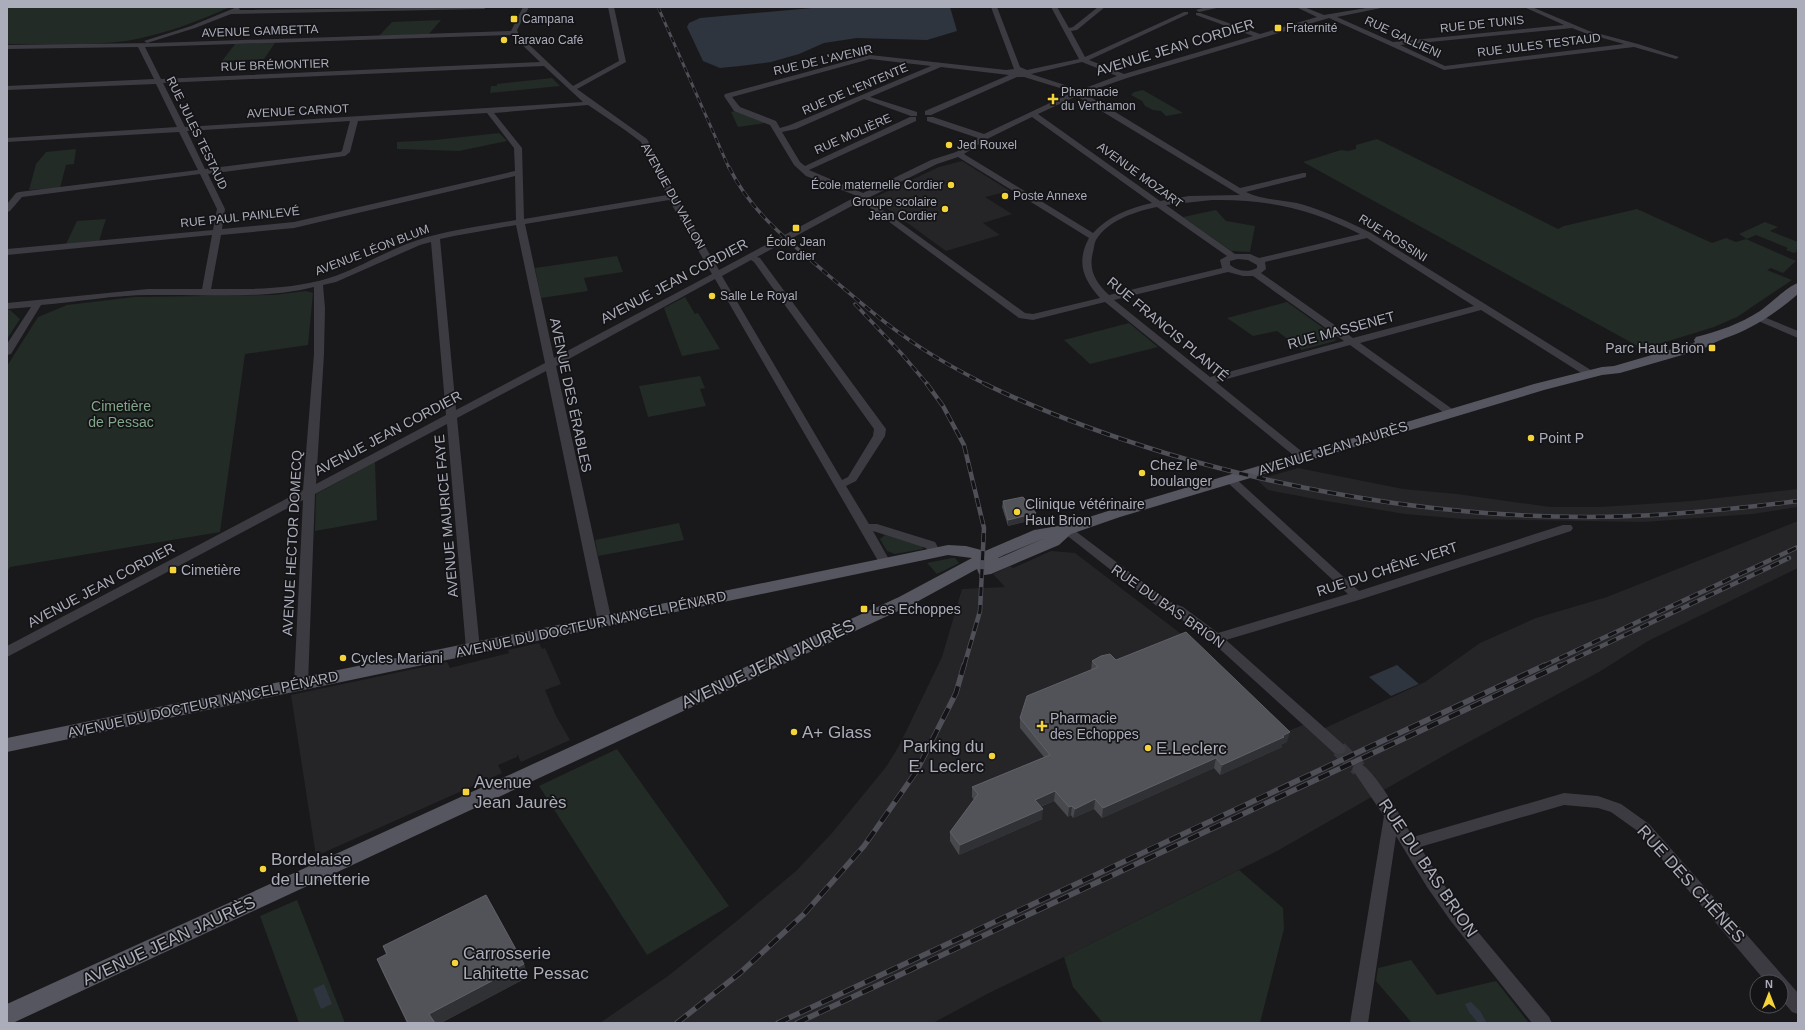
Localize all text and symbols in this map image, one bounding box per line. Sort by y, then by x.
place label: Campana [522,12,574,26]
street label: RUE GALLIENI [1363,13,1443,61]
street label: RUE DE TUNIS [1439,13,1525,35]
marker: Campana [509,14,519,24]
street label: AVENUE JEAN CORDIER [1094,15,1256,79]
place label: Fraternité [1286,21,1338,35]
street label: AVENUE GAMBETTA [201,22,319,40]
marker: Fraternité [1273,23,1283,33]
street label: RUE JULES TESTAUD [1476,30,1602,60]
place label: Taravao Café [512,33,584,47]
marker: Taravao Café [499,35,509,45]
street label: RUE DE L'AVENIR [772,42,874,78]
street label: RUE BRÉMONTIER [220,55,330,74]
street label: RUE DE L'ENTENTE [800,60,910,118]
street label: RUE JULES TESTAUD [163,74,231,192]
place label: Pharmacie du Verthamon [1061,85,1136,113]
marker: Pharmacie du Verthamon [1048,94,1058,104]
street label: AVENUE CARNOT [246,101,350,121]
street label: RUE MOLIÈRE [812,110,894,157]
place label: Jed Rouxel [957,138,1017,152]
street label: AVENUE MOZART [1095,139,1186,211]
marker: Jed Rouxel [944,140,954,150]
street label: AVENUE DU VALLON [638,141,708,251]
place label: École maternelle Cordier [811,177,943,192]
marker: École maternelle Cordier [946,180,956,190]
place label: Poste Annexe [1013,189,1087,203]
marker: Poste Annexe [1000,191,1010,201]
place label: Groupe scolaire Jean Cordier [852,195,937,223]
street label: RUE PAUL PAINLEVÉ [180,203,300,230]
marker: Groupe scolaire Jean Cordier [940,204,950,214]
street label: RUE ROSSINI [1356,211,1430,265]
street label: AVENUE LÉON BLUM [313,221,431,278]
marker: École Jean Cordier [791,223,801,233]
place label: École Jean Cordier [766,234,826,263]
street label: AVENUE JEAN CORDIER [598,235,750,327]
street label: RUE FRANCIS PLANTÉ [1104,274,1232,384]
place label: Salle Le Royal [720,289,797,303]
marker: Salle Le Royal [707,291,717,301]
street label: RUE MASSENET [1286,308,1397,352]
street label: AVENUE DES ÉRABLES [547,316,595,474]
place label: Parc Haut Brion [1605,340,1704,356]
marker: Parc Haut Brion [1707,343,1717,353]
street label: AVENUE JEAN CORDIER [312,387,464,479]
park label: Cimetière de Pessac [88,398,154,430]
street label: AVENUE JEAN JAURÈS [1256,418,1410,478]
place label: Point P [1539,430,1584,446]
marker: Point P [1526,433,1536,443]
street label: AVENUE MAURICE FAYE [431,434,461,598]
street label: AVENUE HECTOR DOMECQ [279,450,305,636]
place label: Chez le boulanger [1150,457,1213,489]
marker: Chez le boulanger [1137,468,1147,478]
place label: Clinique vétérinaire Haut Brion [1025,496,1145,528]
marker: Clinique vétérinaire Haut Brion [1012,507,1022,517]
street label: RUE DU CHÊNE VERT [1314,538,1460,599]
street label: AVENUE JEAN CORDIER [25,539,177,631]
street label: RUE DU BAS BRION [1109,561,1227,651]
place label: Cimetière [181,562,241,578]
marker: Cimetière [168,565,178,575]
street label: AVENUE DU DOCTEUR NANCEL PÉNARD [454,587,728,661]
place label: Les Echoppes [872,601,961,617]
marker: Les Echoppes [859,604,869,614]
street label: AVENUE JEAN JAURÈS [679,616,857,712]
place label: Cycles Mariani [351,650,443,666]
marker: Cycles Mariani [338,653,348,663]
street label: AVENUE DU DOCTEUR NANCEL PÉNARD [66,667,340,741]
place label: Pharmacie des Echoppes [1050,710,1139,742]
marker: Pharmacie des Echoppes [1037,721,1047,731]
place label: A+ Glass [802,723,871,742]
marker: A+ Glass [789,727,799,737]
place label: Parking du E. Leclerc [903,737,984,776]
place label: E.Leclerc [1156,739,1227,758]
marker: E.Leclerc [1143,743,1153,753]
marker: Parking du E. Leclerc [987,751,997,761]
place label: Avenue Jean Jaurès [474,773,567,812]
marker: Avenue Jean Jaurès [461,787,471,797]
street label: RUE DU BAS BRION [1375,795,1481,941]
street label: RUE DES CHÊNES [1633,821,1749,947]
place label: Bordelaise de Lunetterie [271,850,370,889]
marker: Bordelaise de Lunetterie [258,864,268,874]
street label: AVENUE JEAN JAURÈS [80,893,258,989]
place label: Carrosserie Lahitette Pessac [463,944,589,983]
marker: Carrosserie Lahitette Pessac [450,958,460,968]
north arrow [1749,974,1789,1014]
text: N [1765,978,1773,990]

